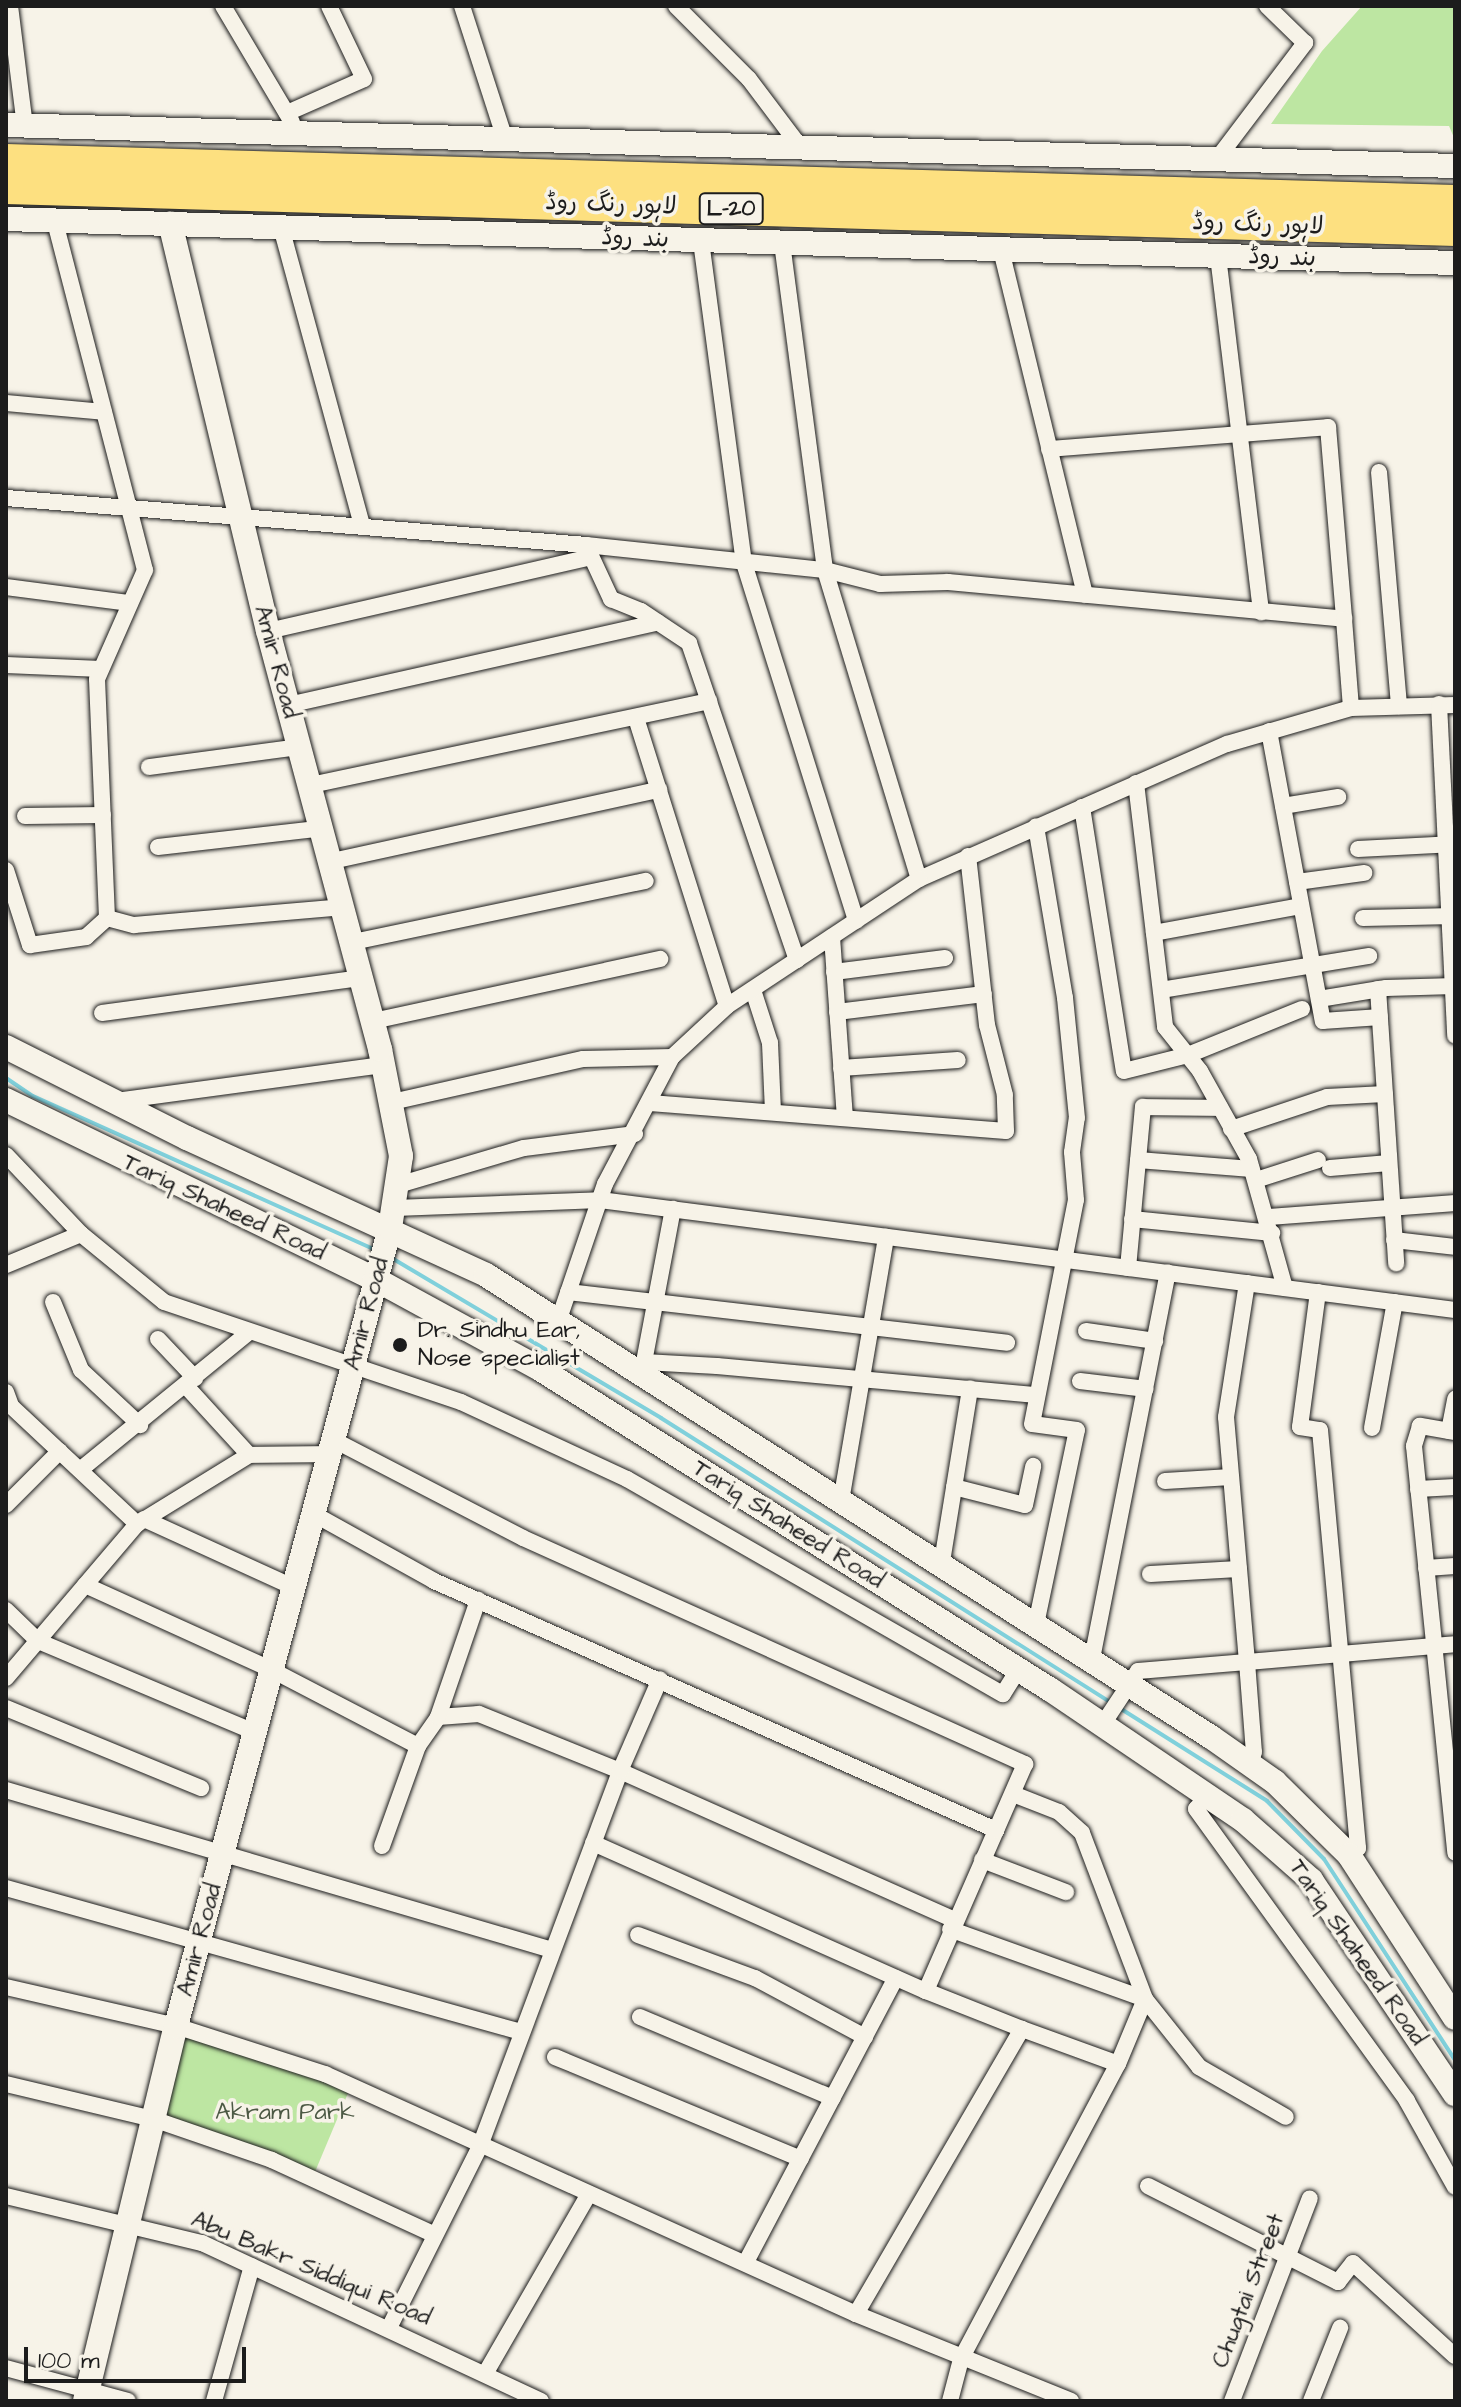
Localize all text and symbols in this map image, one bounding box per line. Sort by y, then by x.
street label: لاہور رنگ روڈ [545,188,677,222]
road number: L-20 [697,191,765,227]
street label: لاہور رنگ روڈ [1192,208,1324,242]
street label: بند روڈ [601,223,669,255]
street label: بند روڈ [1248,242,1316,274]
street label: Amir Road [247,602,305,722]
street label: Tariq Shaheed Road [118,1148,330,1268]
street label: Amir Road [338,1254,396,1374]
place label: Dr. Sindhu Ear, Nose specialist [418,1317,581,1373]
marker: Dr. Sindhu Ear, Nose specialist [389,1334,411,1356]
street label: Tariq Shaheed Road [687,1454,889,1596]
street label: Tariq Shaheed Road [1282,1854,1432,2052]
street label: Amir Road [171,1880,229,2000]
park label: Akram Park [215,2099,355,2127]
street label: Abu Bakr Siddiqui Road [187,2205,435,2333]
street label: Chugtai Street [1206,2210,1292,2372]
scale bar [28,2331,250,2381]
text: 100 m [38,2344,100,2378]

